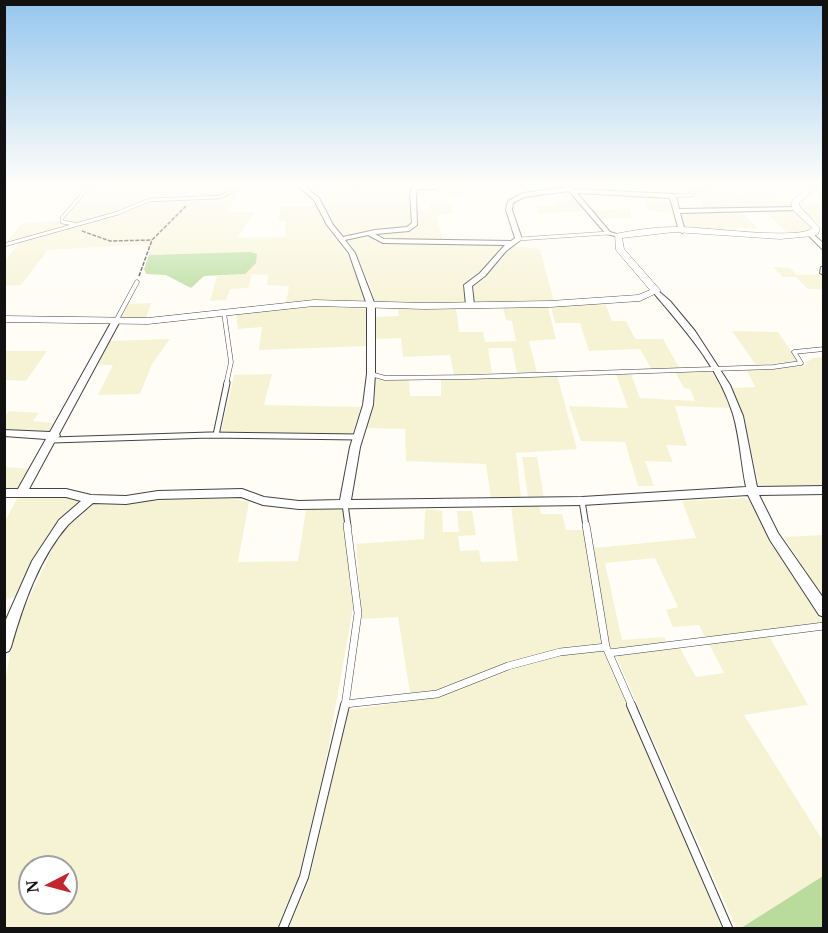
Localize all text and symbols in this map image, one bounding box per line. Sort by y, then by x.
north arrow [18,855,78,915]
text: N [20,879,44,894]

